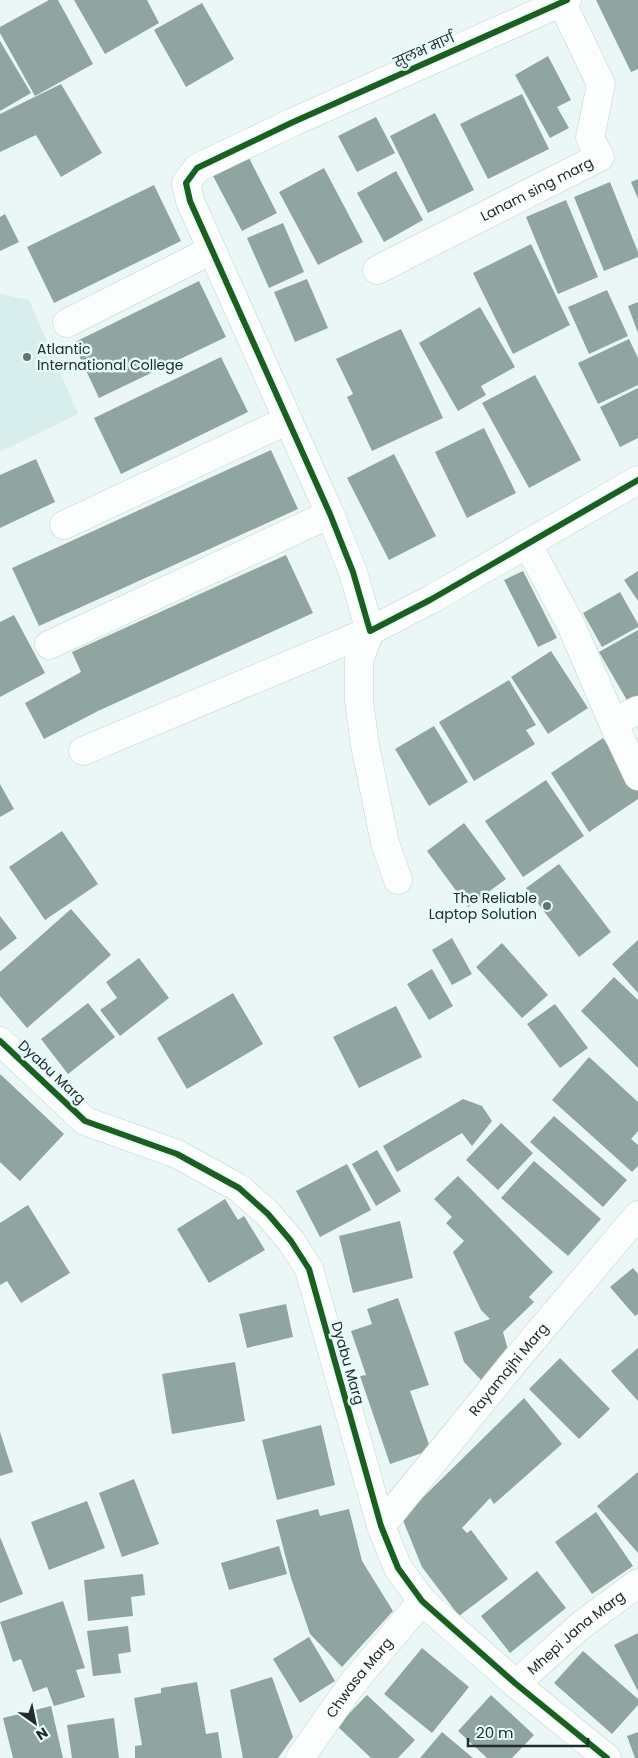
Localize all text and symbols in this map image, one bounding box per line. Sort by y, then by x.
street label: सुलभ मार्ग [390,27,460,73]
street label: Lanam sing marg [477,152,596,226]
place label: Atlantic International College [37,339,184,375]
marker: Atlantic International College [21,351,33,363]
place label: The Reliable Laptop Solution [429,888,537,924]
marker: The Reliable Laptop Solution [541,900,553,912]
street label: Dyabu Marg [14,1035,90,1109]
street label: Dyabu Marg [327,1319,369,1407]
street label: Rayamajhi Marg [464,1319,553,1420]
street label: Mhepi Jana Marg [523,1586,629,1679]
street label: Chwasa Marg [321,1633,397,1722]
north arrow [10,1698,60,1748]
scale bar [468,1716,588,1748]
text: 20 m [476,1722,514,1743]
text: N [32,1723,52,1745]

